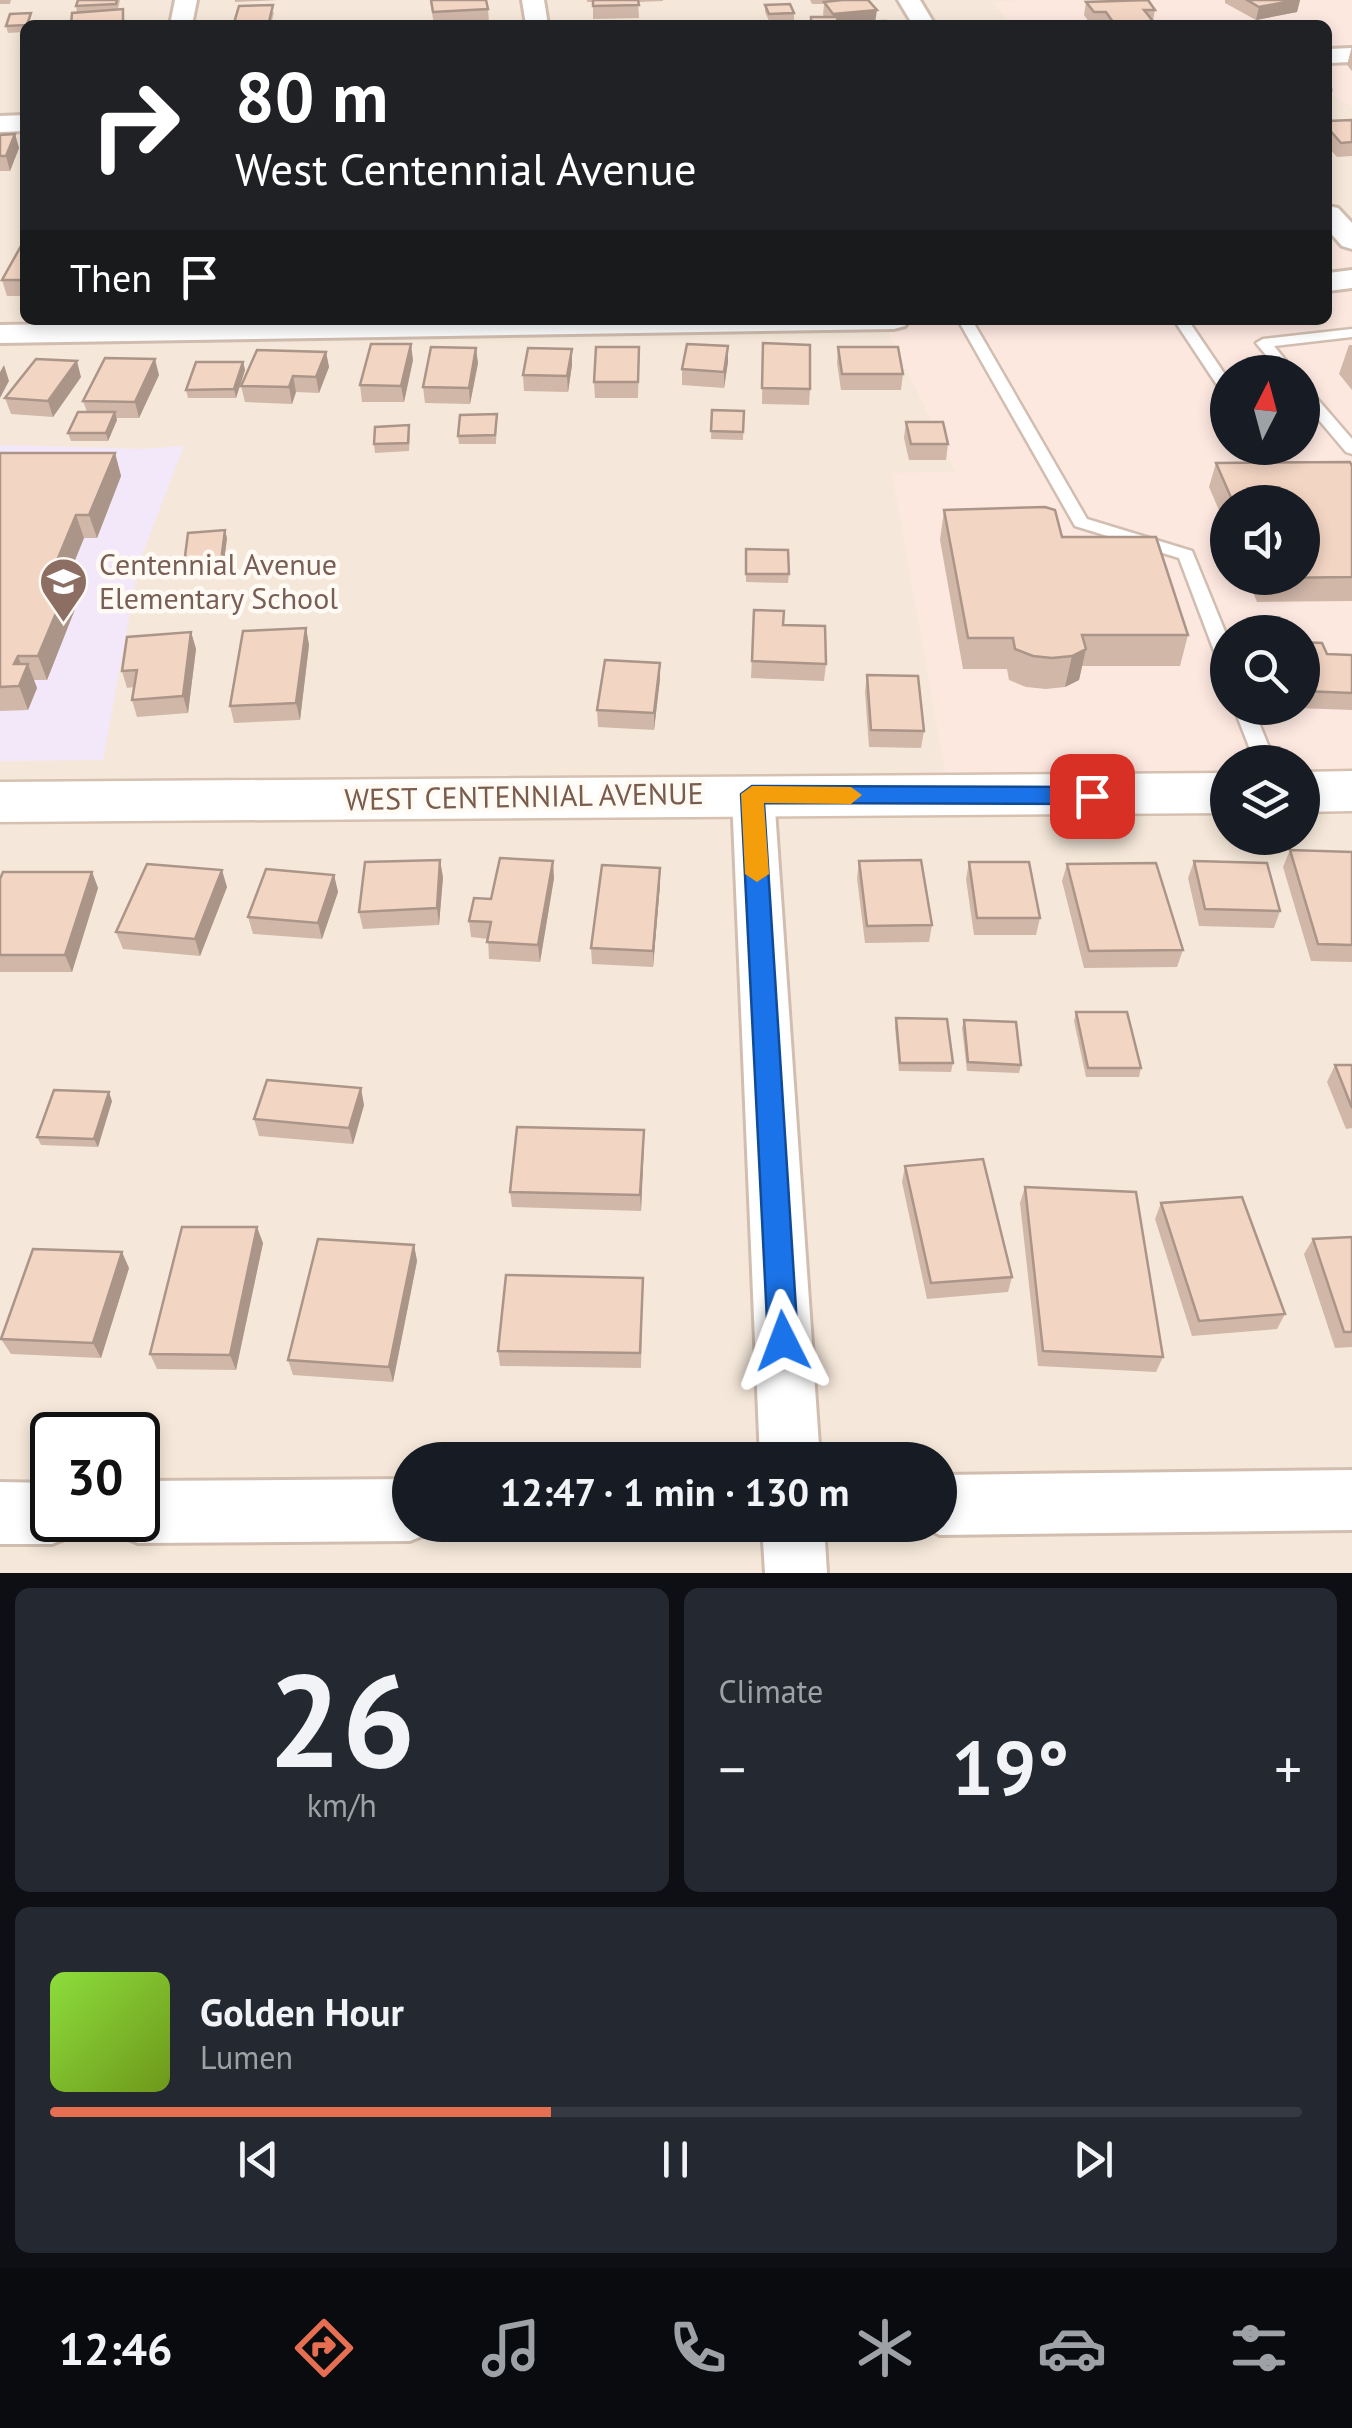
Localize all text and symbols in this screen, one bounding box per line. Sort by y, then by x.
text: 80 m [235,51,388,141]
icon: right [70,60,200,190]
text: West Centennial Avenue [235,139,697,197]
icon: arrive [172,250,227,305]
text: Then [70,253,152,302]
north arrow [1210,355,1320,465]
map controls [1210,355,1320,855]
button: sound [1210,485,1320,595]
place label: Centennial Avenue Elementary School [99,544,338,617]
school or university icon: Centennial Avenue Elementary School [38,556,90,624]
button: search [1210,615,1320,725]
button: layers [1210,745,1320,855]
pin [1050,754,1135,839]
icon: arrive [1065,769,1120,824]
street label: WEST CENTENNIAL AVENUE [344,773,704,818]
position arrow [731,1289,835,1393]
speed limit sign: 30 [30,1412,160,1542]
text: 12:47 · 1 min · 130 m [500,1467,849,1516]
text: 26 [268,1635,415,1803]
text: Climate [719,1670,823,1712]
text: 19° [951,1719,1069,1816]
text: − [719,1733,746,1804]
text: + [1274,1733,1302,1804]
text: km/h [307,1784,377,1826]
text: Golden Hour [200,1987,404,2036]
text: Lumen [200,2036,293,2078]
icon: previous [231,2132,286,2187]
icon: pause [648,2132,703,2187]
icon: next [1066,2132,1121,2187]
icon: directions [289,2313,359,2383]
icon: music [476,2313,546,2383]
icon: phone [663,2313,733,2383]
icon: climate [850,2313,920,2383]
icon: car [1037,2313,1107,2383]
icon: filters [1224,2313,1294,2383]
text: 12:46 [58,2319,173,2377]

